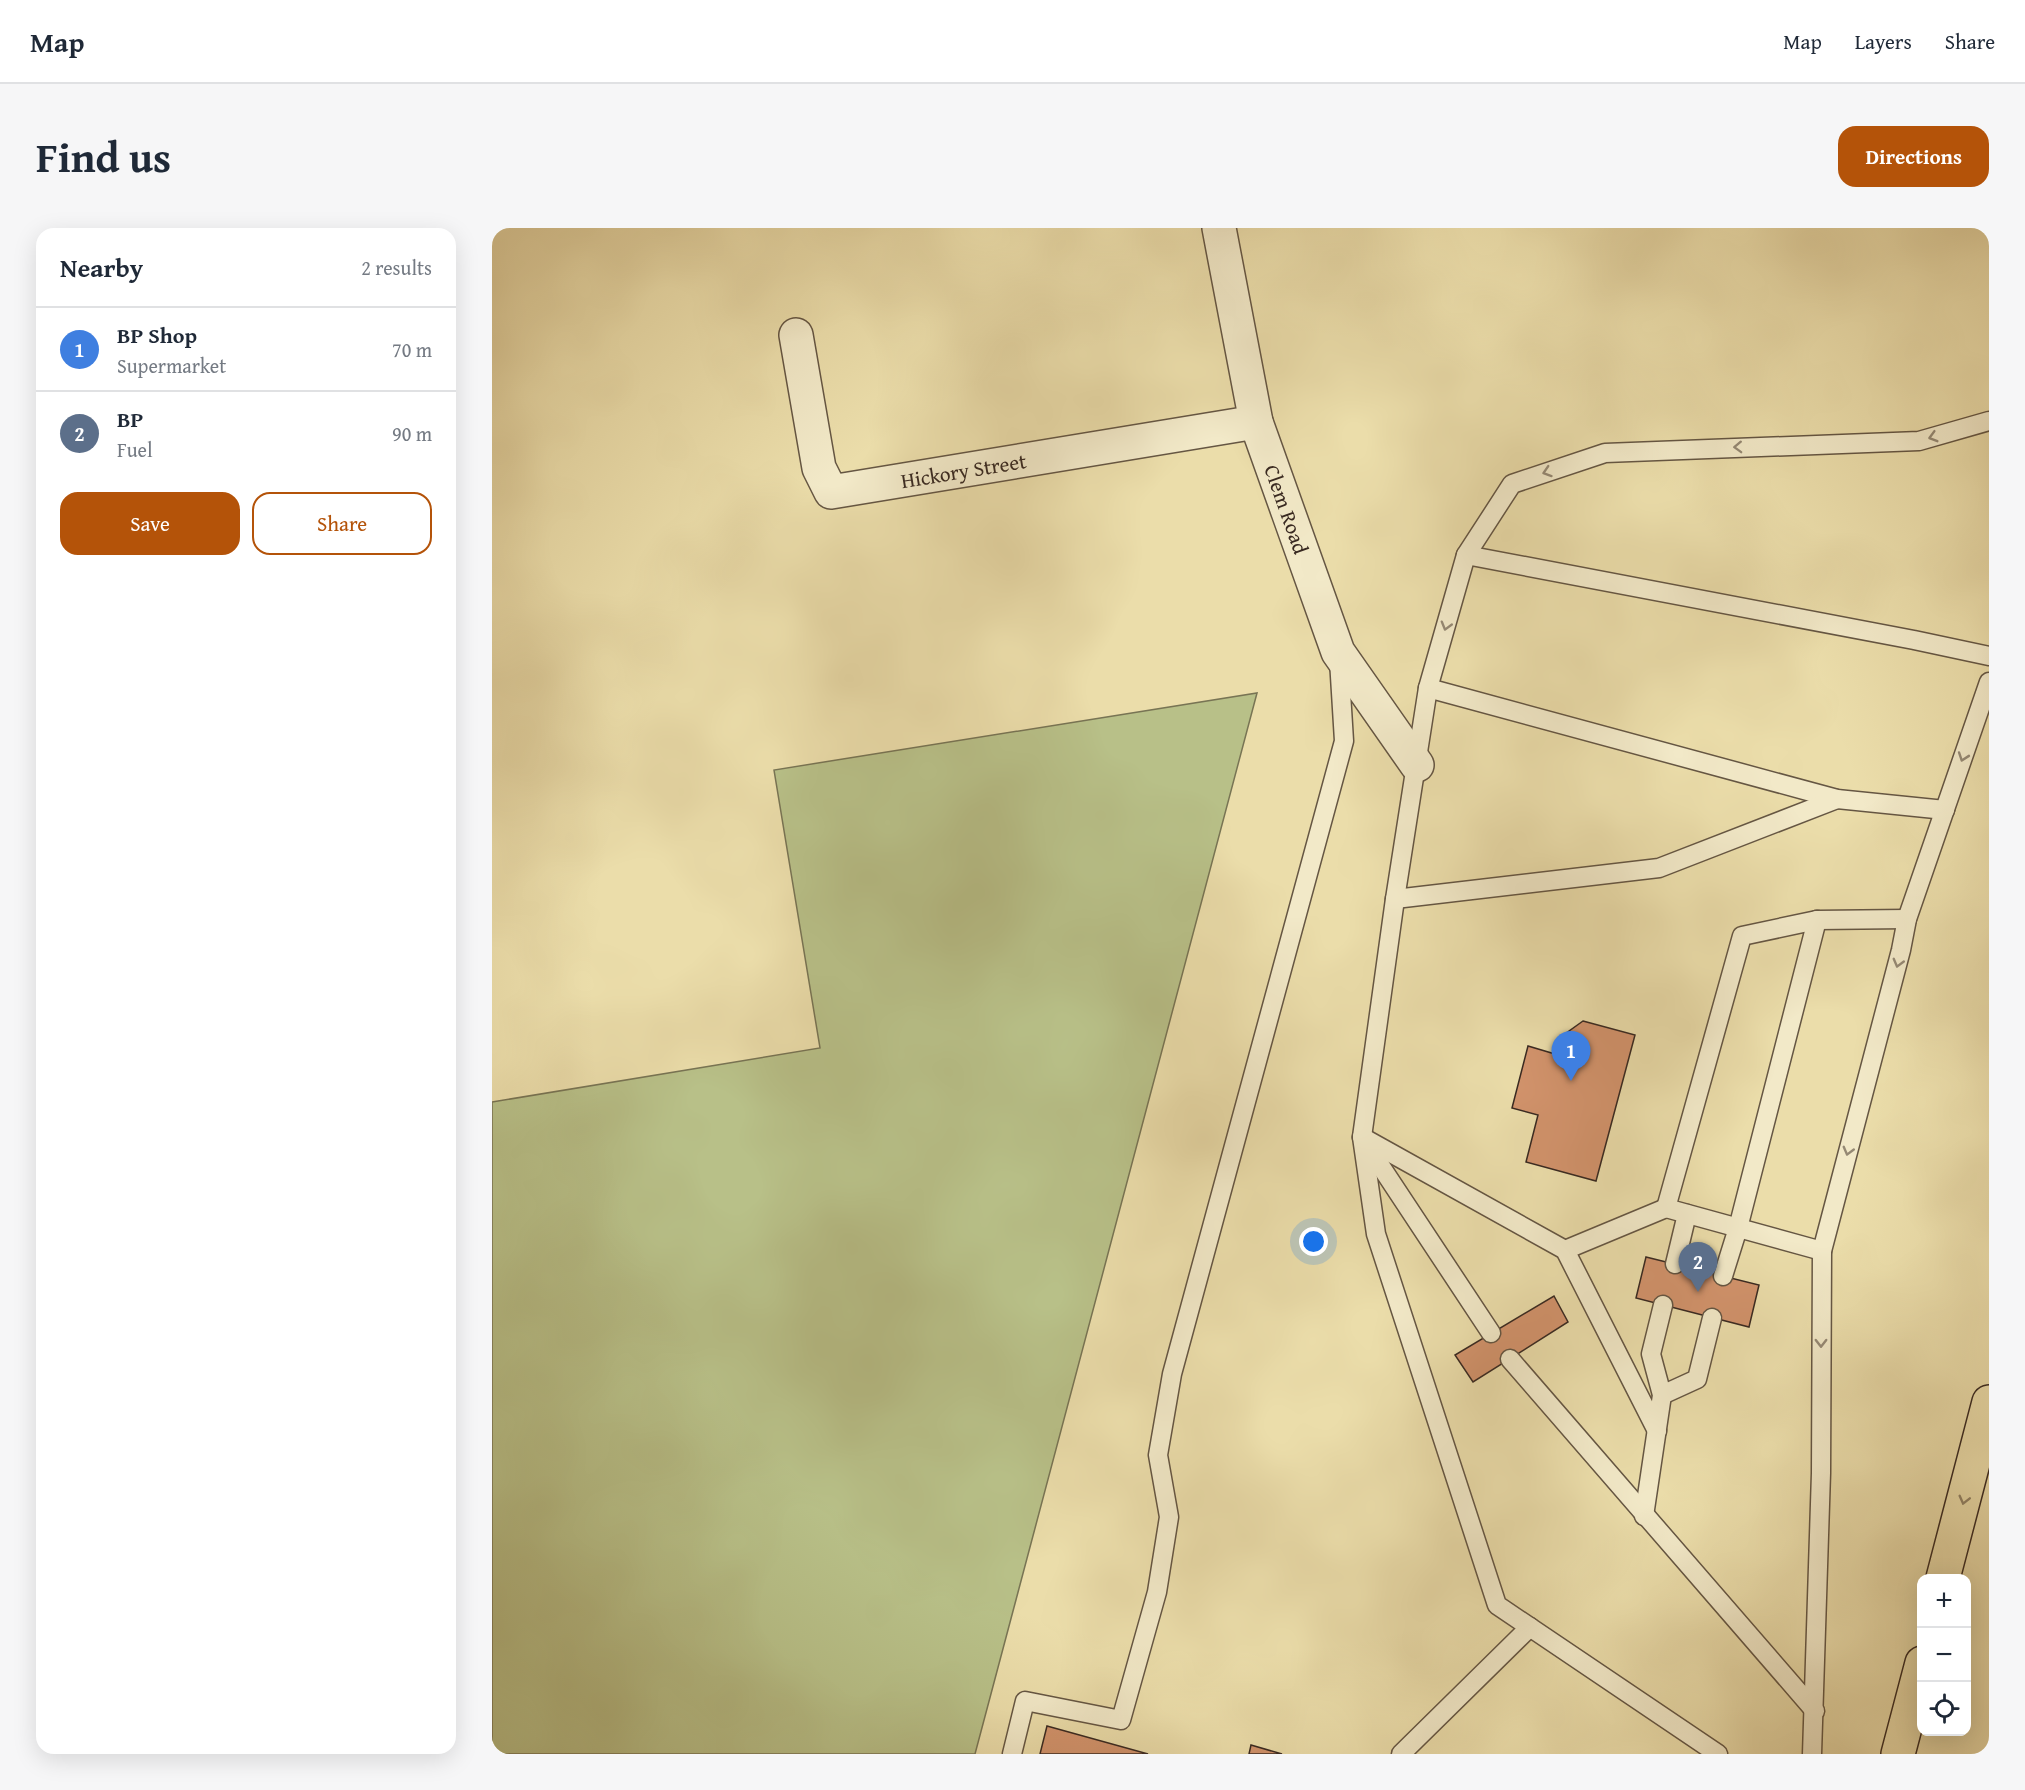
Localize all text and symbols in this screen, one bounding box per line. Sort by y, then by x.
text: Map [30,21,84,62]
text: Map [1783,26,1822,57]
text: Layers [1855,26,1912,57]
text: Share [1945,26,1995,57]
text: Find us [36,126,171,187]
button: Directions [1838,126,1989,187]
text: Nearby [60,248,143,287]
text: 2 results [361,253,432,282]
text: BP Shop [117,319,197,351]
text: 1 [74,335,85,364]
text: 70 m [392,335,432,364]
text: Supermarket [117,351,226,380]
text: BP [117,403,143,435]
text: 2 [74,419,85,448]
text: 90 m [392,419,432,448]
one-way arrow [1928,430,1939,442]
text: Fuel [117,435,153,464]
one-way arrow [1734,441,1743,453]
street label: Hickory Street [898,445,1029,496]
street label: Clem Road [1257,460,1318,559]
one-way arrow [1542,465,1553,478]
button: Save [60,492,240,555]
button: Share [252,492,432,555]
one-way arrow [1441,620,1453,631]
one-way arrow [1958,751,1970,762]
one-way arrow [1892,958,1905,968]
pin: 1 [1552,1032,1590,1081]
one-way arrow [1843,1146,1855,1156]
your location [1299,1227,1328,1256]
pin: 2 [1678,1242,1718,1292]
one-way arrow [1815,1339,1828,1348]
one-way arrow [1958,1494,1971,1504]
map controls [1917,1574,1971,1736]
button: + [1917,1574,1971,1628]
button: − [1917,1628,1971,1682]
button: locate [1917,1682,1971,1736]

